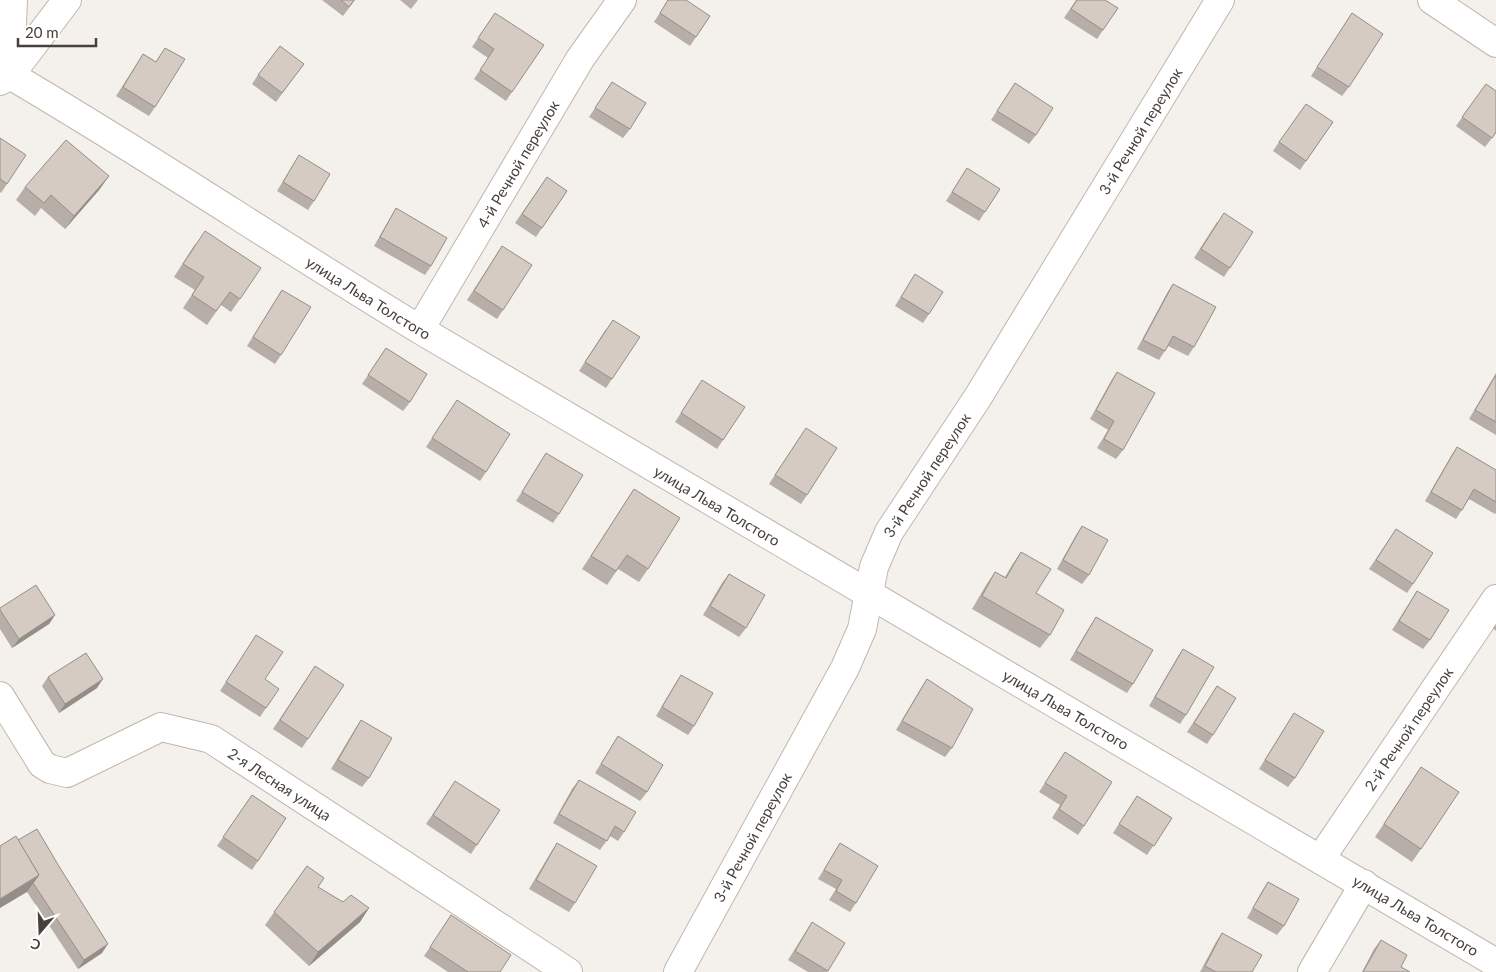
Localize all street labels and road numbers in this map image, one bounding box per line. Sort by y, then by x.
street label: 3-й Речной переулок [1095,64,1186,198]
street label: 4-й Речной переулок [473,97,563,231]
street label: улица Льва Толстого [303,252,434,343]
street label: 3-й Речной переулок [879,409,974,540]
street label: улица Льва Толстого [651,462,783,549]
street label: 2-й Речной переулок [1360,663,1457,794]
street label: улица Льва Толстого [1000,666,1132,753]
street label: 2-я Лесная улица [225,744,335,824]
street label: 3-й Речной переулок [709,769,795,905]
street label: улица Льва Толстого [1350,871,1482,960]

